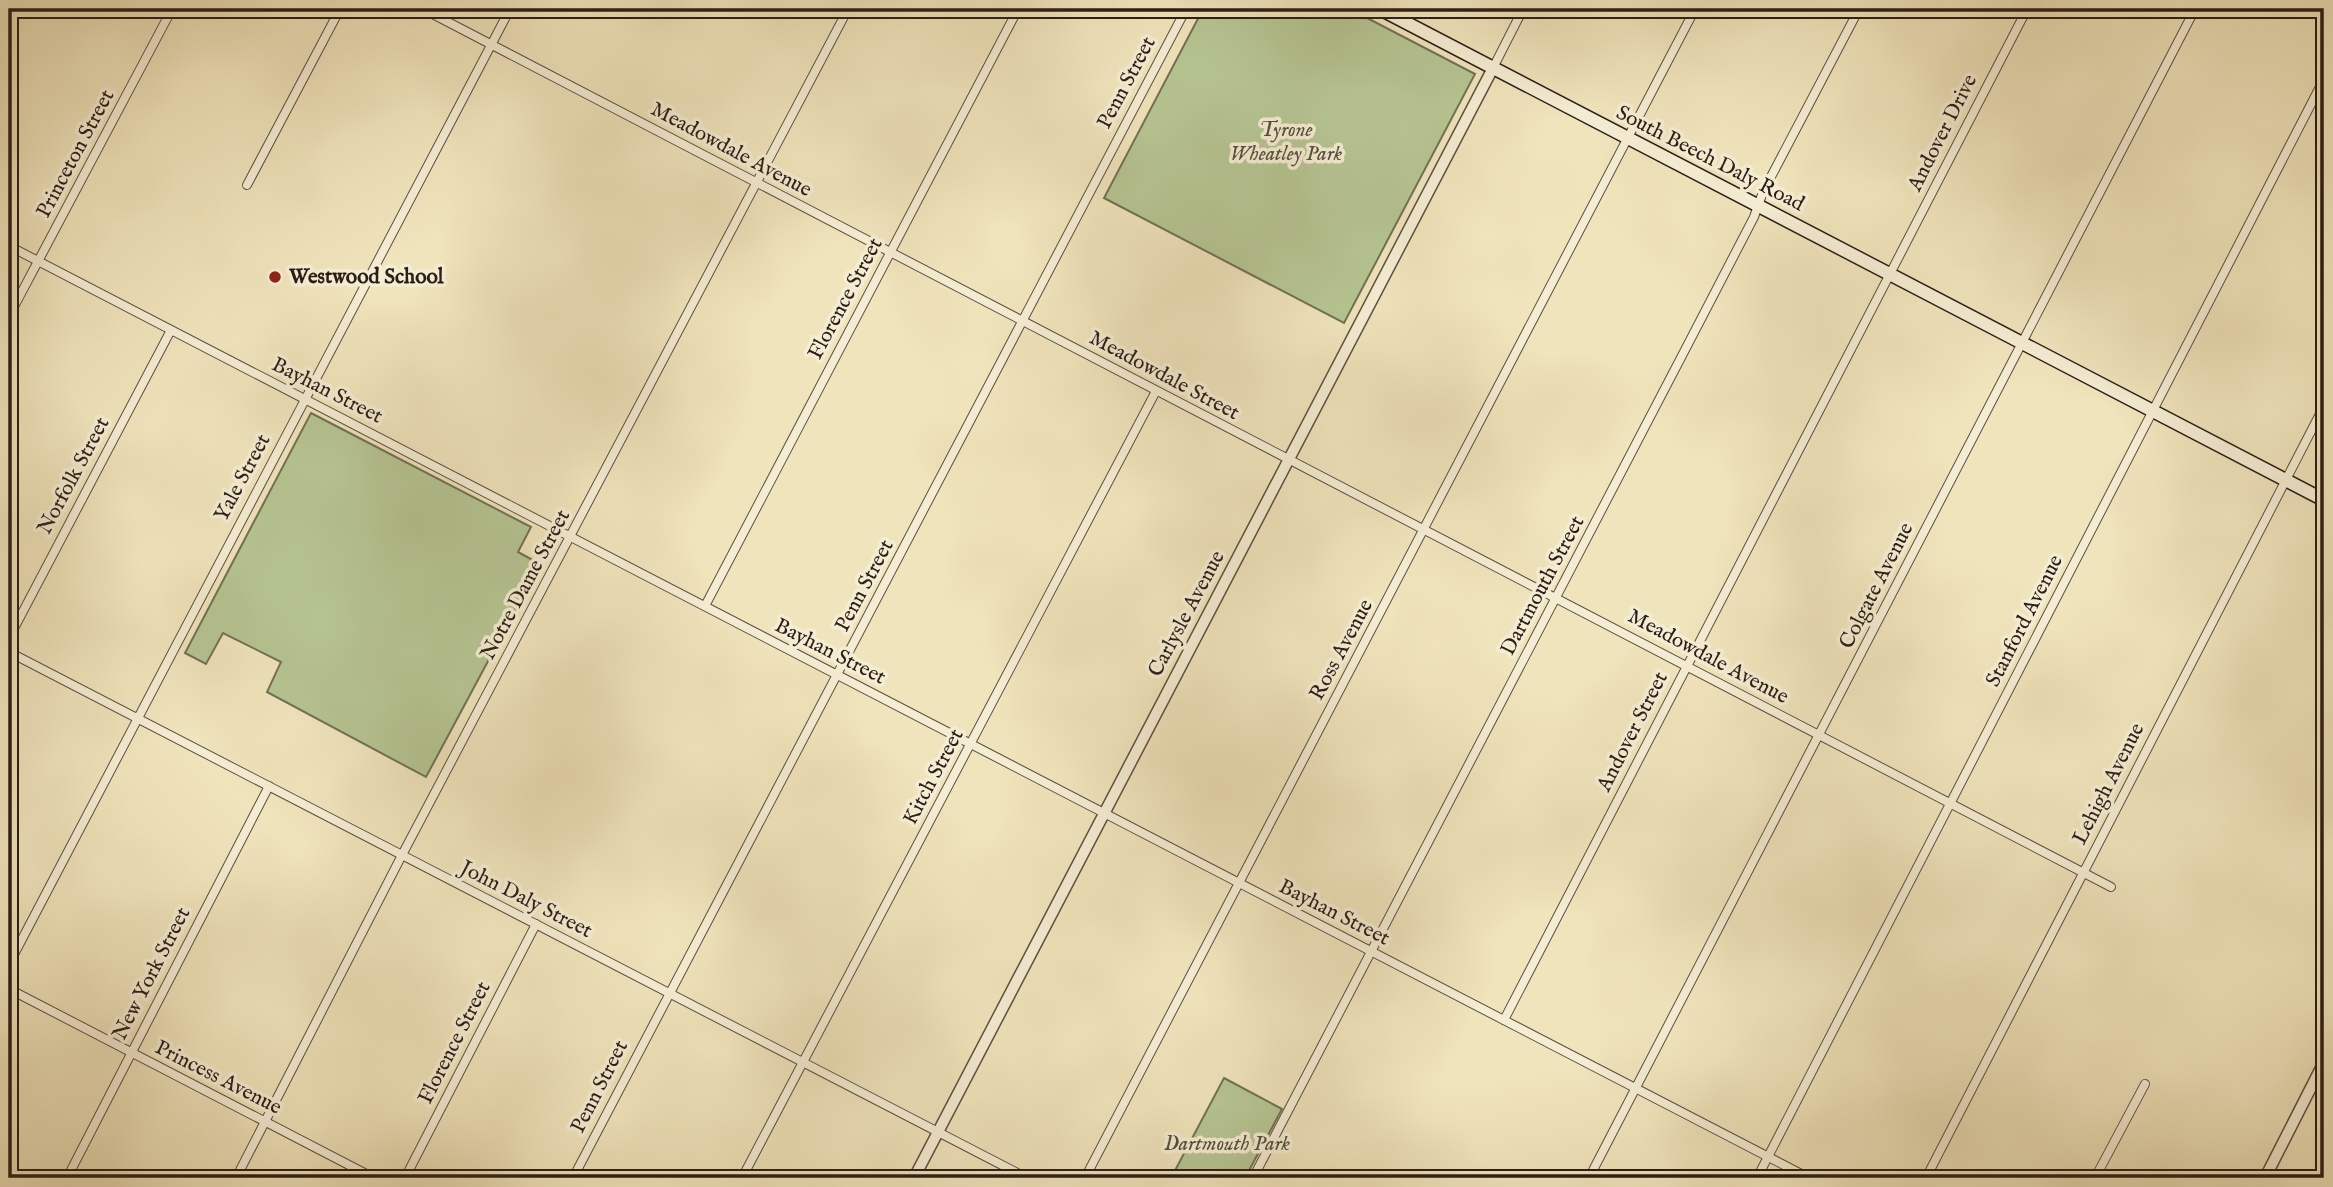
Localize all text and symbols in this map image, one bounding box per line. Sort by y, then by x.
street label: Penn Street [1091,32,1163,134]
street label: Andover Drive [1902,70,1984,197]
street label: Princeton Street [31,85,121,223]
street label: Meadowdale Avenue [646,96,816,204]
street label: South Beech Daly Road [1611,100,1809,219]
park label: Tyrone Wheatley Park [1230,117,1343,168]
street label: Florence Street [803,233,889,365]
place label: Westwood School [288,264,445,291]
marker: Westwood School [267,269,283,285]
street label: Meadowdale Street [1084,325,1244,427]
street label: Bayhan Street [267,351,387,431]
street label: Norfolk Street [32,413,116,539]
street label: Yale Street [209,430,277,526]
street label: Notre Dame Street [475,505,577,665]
street label: Dartmouth Street [1495,512,1591,660]
street label: Colgate Avenue [1834,518,1921,654]
street label: Penn Street [829,535,901,637]
street label: Carlysle Avenue [1142,546,1232,682]
street label: Stanford Avenue [1980,550,2070,692]
street label: Ross Avenue [1304,594,1380,705]
street label: Meadowdale Avenue [1623,603,1793,711]
street label: Bayhan Street [770,612,890,692]
street label: Andover Street [1591,668,1675,797]
street label: Lehigh Avenue [2067,718,2151,849]
street label: Kitch Street [897,724,971,830]
street label: John Daly Street [454,854,597,945]
street label: Bayhan Street [1274,873,1394,953]
street label: New York Street [107,903,197,1045]
street label: Florence Street [413,977,497,1109]
street label: Princess Avenue [150,1034,286,1122]
street label: Penn Street [565,1036,635,1138]
park label: Dartmouth Park [1164,1131,1291,1158]

